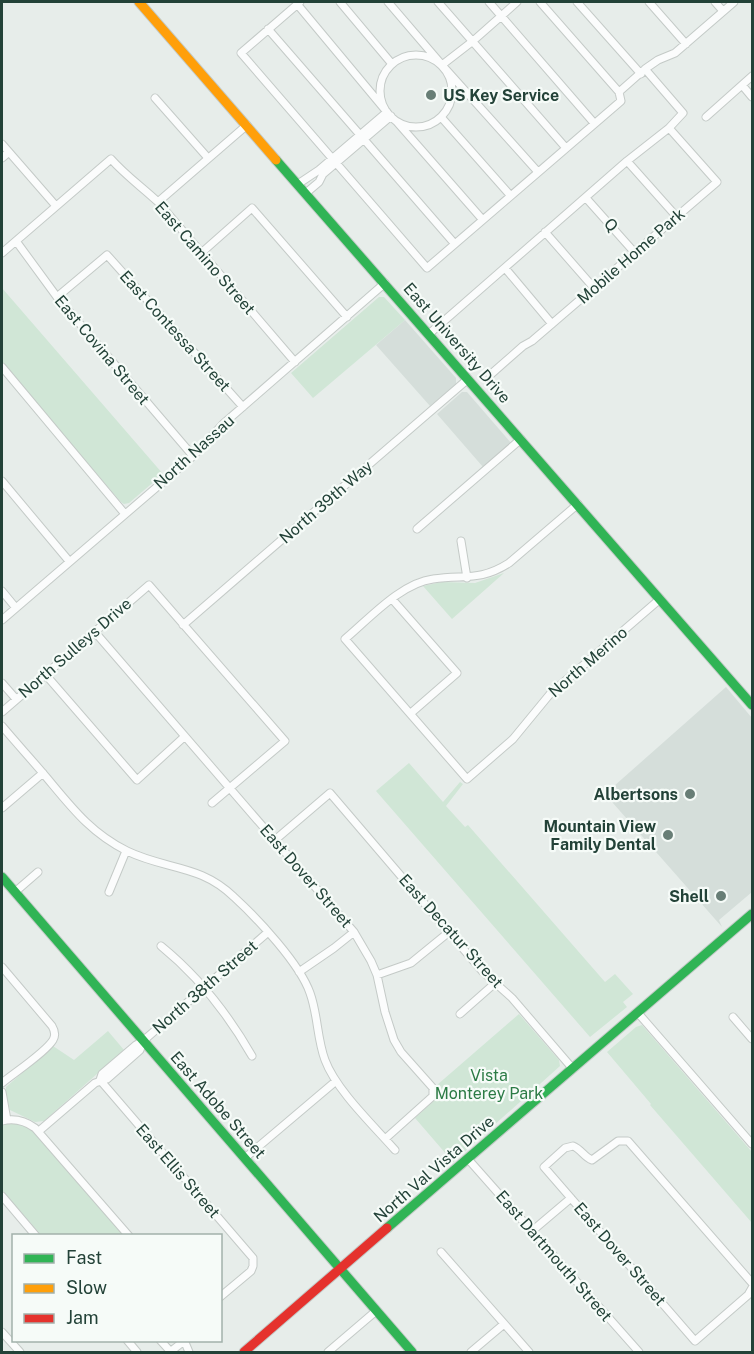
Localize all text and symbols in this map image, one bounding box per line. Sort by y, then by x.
place label: US Key Service [443,86,559,105]
marker: US Key Service [424,88,438,102]
street label: East Camino Street [151,198,259,318]
street label: Mobile Home Park [573,204,689,308]
street label: Q [600,214,622,236]
street label: East Contessa Street [116,267,234,395]
street label: East University Drive [400,279,514,407]
street label: East Covina Street [51,291,153,409]
street label: North Nassau [150,411,238,493]
street label: North 39th Way [276,456,377,548]
street label: North Sulleys Drive [15,594,135,702]
street label: North Merino [545,623,631,701]
place label: Albertsons [594,785,678,804]
marker: Albertsons [683,787,697,801]
place label: Mountain View Family Dental [544,817,656,854]
street label: East Dover Street [256,821,356,931]
marker: Mountain View Family Dental [661,828,675,842]
street label: East Decatur Street [395,870,507,992]
place label: Shell [669,887,709,906]
marker: Shell [714,889,728,903]
street label: North 38th Street [149,936,261,1038]
street label: East Adobe Street [166,1048,270,1162]
park label: Vista Monterey Park [435,1066,543,1103]
street label: North Val Vista Drive [370,1112,498,1226]
street label: East Ellis Street [132,1120,224,1222]
street label: East Dartmouth Street [492,1187,616,1325]
street label: East Dover Street [570,1199,670,1309]
legend [12,1234,222,1342]
text: Fast [66,1247,102,1268]
text: Slow [66,1277,107,1298]
text: Jam [66,1307,99,1328]

